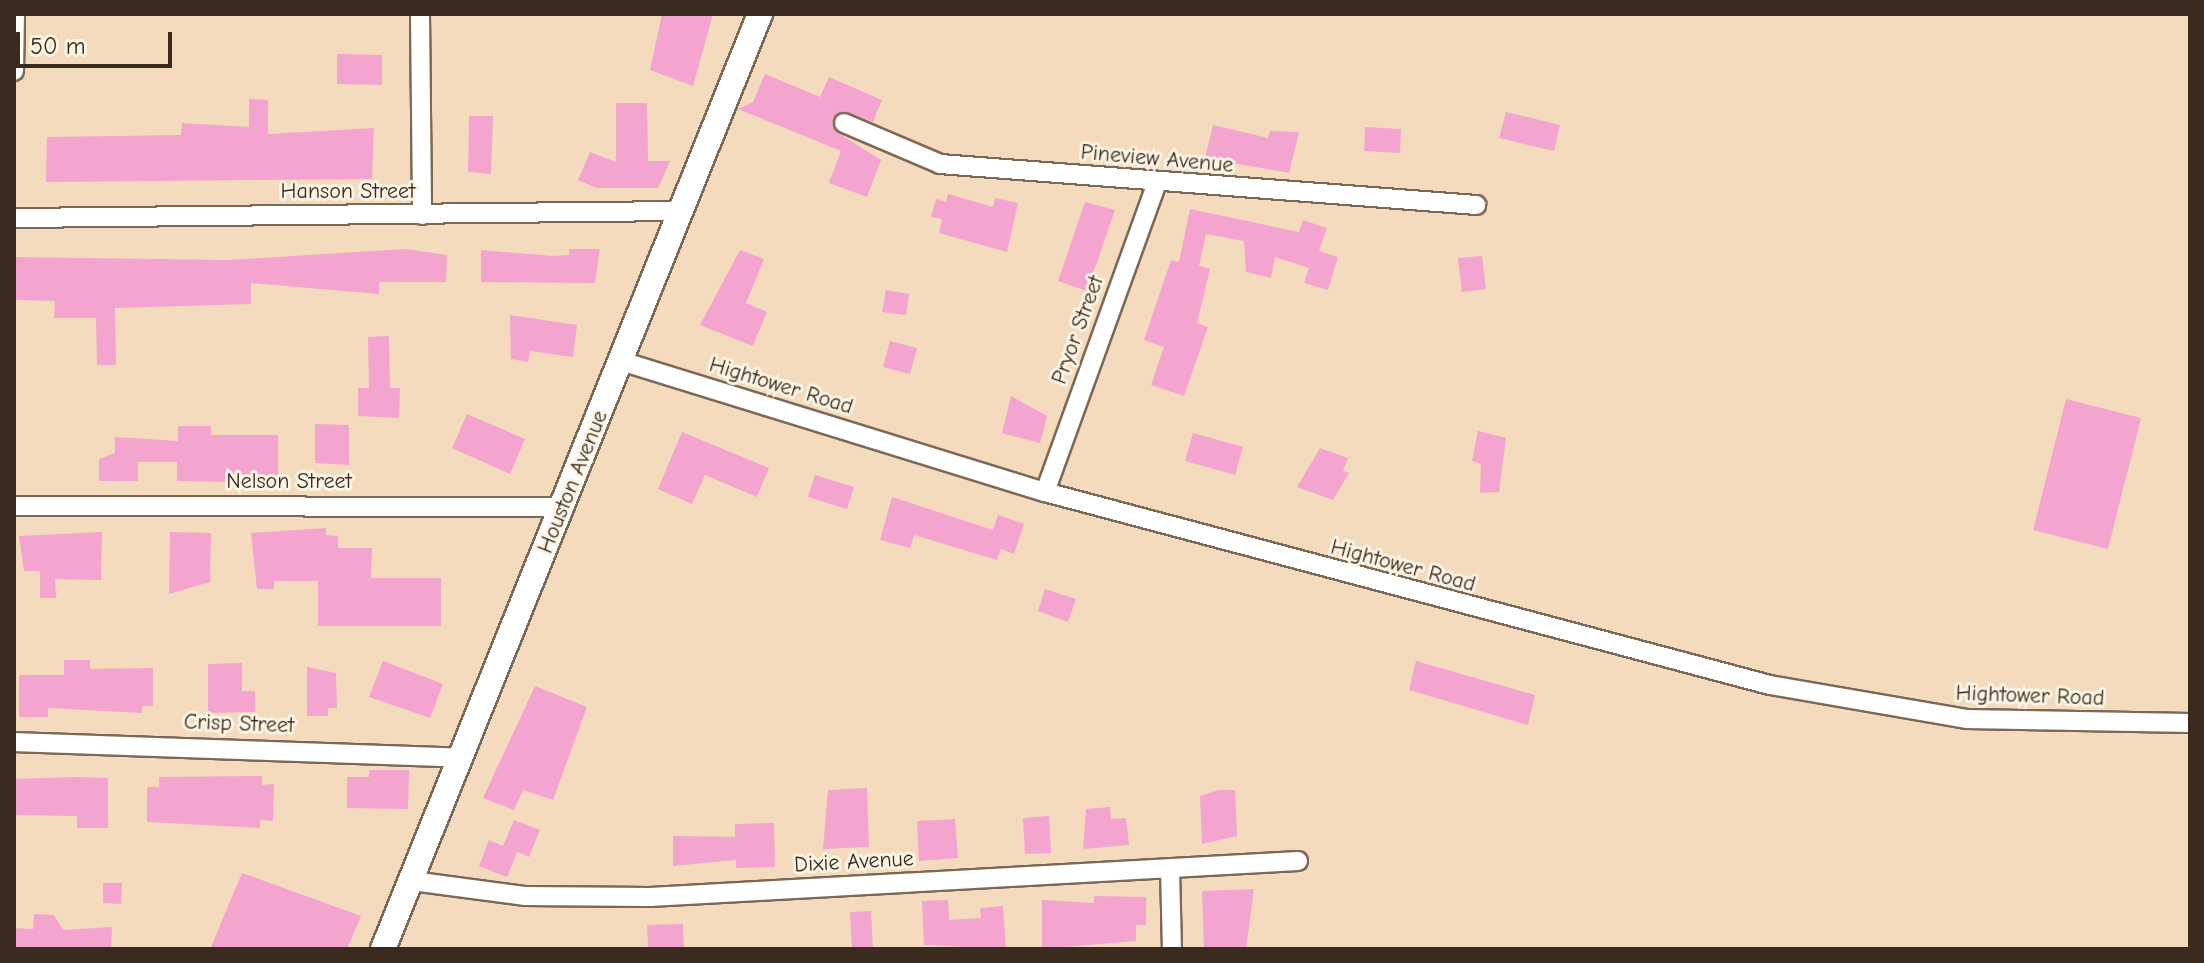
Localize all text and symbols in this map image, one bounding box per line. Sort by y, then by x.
scale bar [20,16,176,66]
text: 50 m [30,32,86,60]
street label: Pineview Avenue [1080,139,1234,179]
street label: Hanson Street [281,179,415,205]
street label: Pryor Street [1046,272,1110,388]
street label: Hightower Road [706,352,856,420]
street label: Houston Avenue [532,407,614,557]
street label: Nelson Street [226,469,352,495]
street label: Hightower Road [1328,534,1478,598]
street label: Hightower Road [1955,680,2105,712]
street label: Crisp Street [183,709,295,739]
street label: Dixie Avenue [794,846,914,878]

